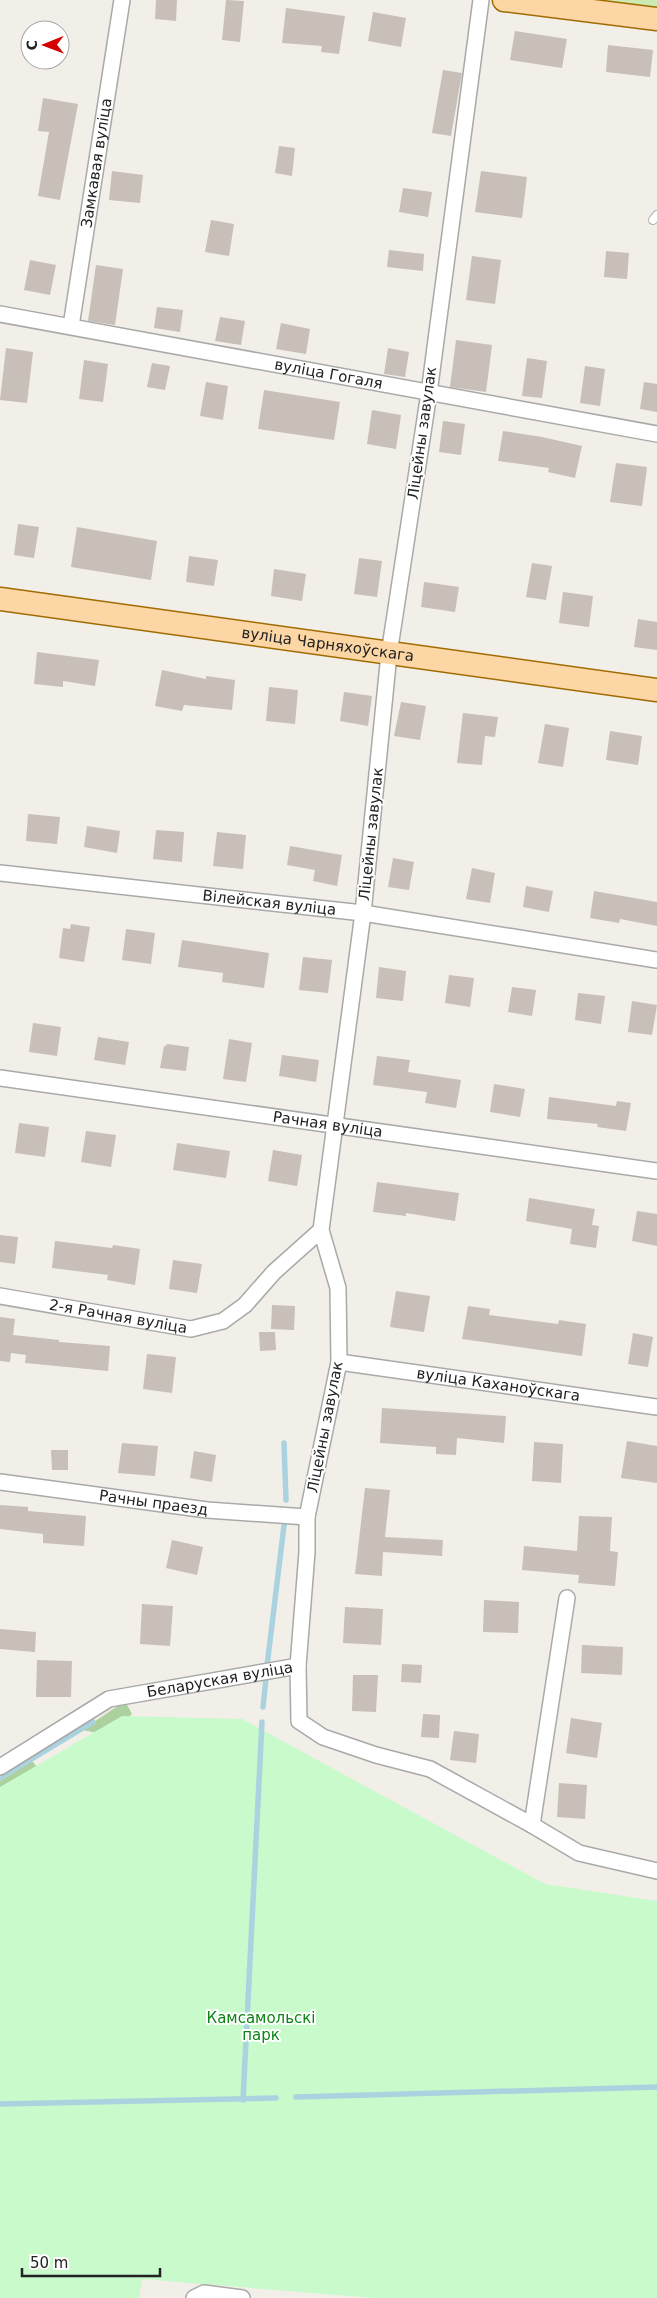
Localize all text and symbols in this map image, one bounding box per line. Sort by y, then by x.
north arrow [20,20,70,70]
text: С [24,40,40,51]
street label: Замкавая вуліца [77,97,116,229]
street label: вуліца Гогаля [273,355,384,393]
street label: Ліцейны завулак [404,366,440,500]
street label: вуліца Чарняхоўскага [240,624,415,665]
street label: Ліцейны завулак [355,767,387,901]
street label: Вілейская вуліца [202,886,337,919]
street label: Рачная вуліца [272,1108,384,1141]
street label: 2-я Рачная вуліца [48,1296,189,1337]
street label: Ліцейны завулак [303,1360,347,1494]
street label: вуліца Каханоўскага [415,1364,581,1405]
street label: Рачны праезд [98,1487,209,1519]
street label: Беларуская вуліца [145,1658,294,1701]
park label: Камсамольскі парк [207,2009,316,2044]
scale bar [22,2246,160,2278]
text: 50 m [30,2254,68,2272]

